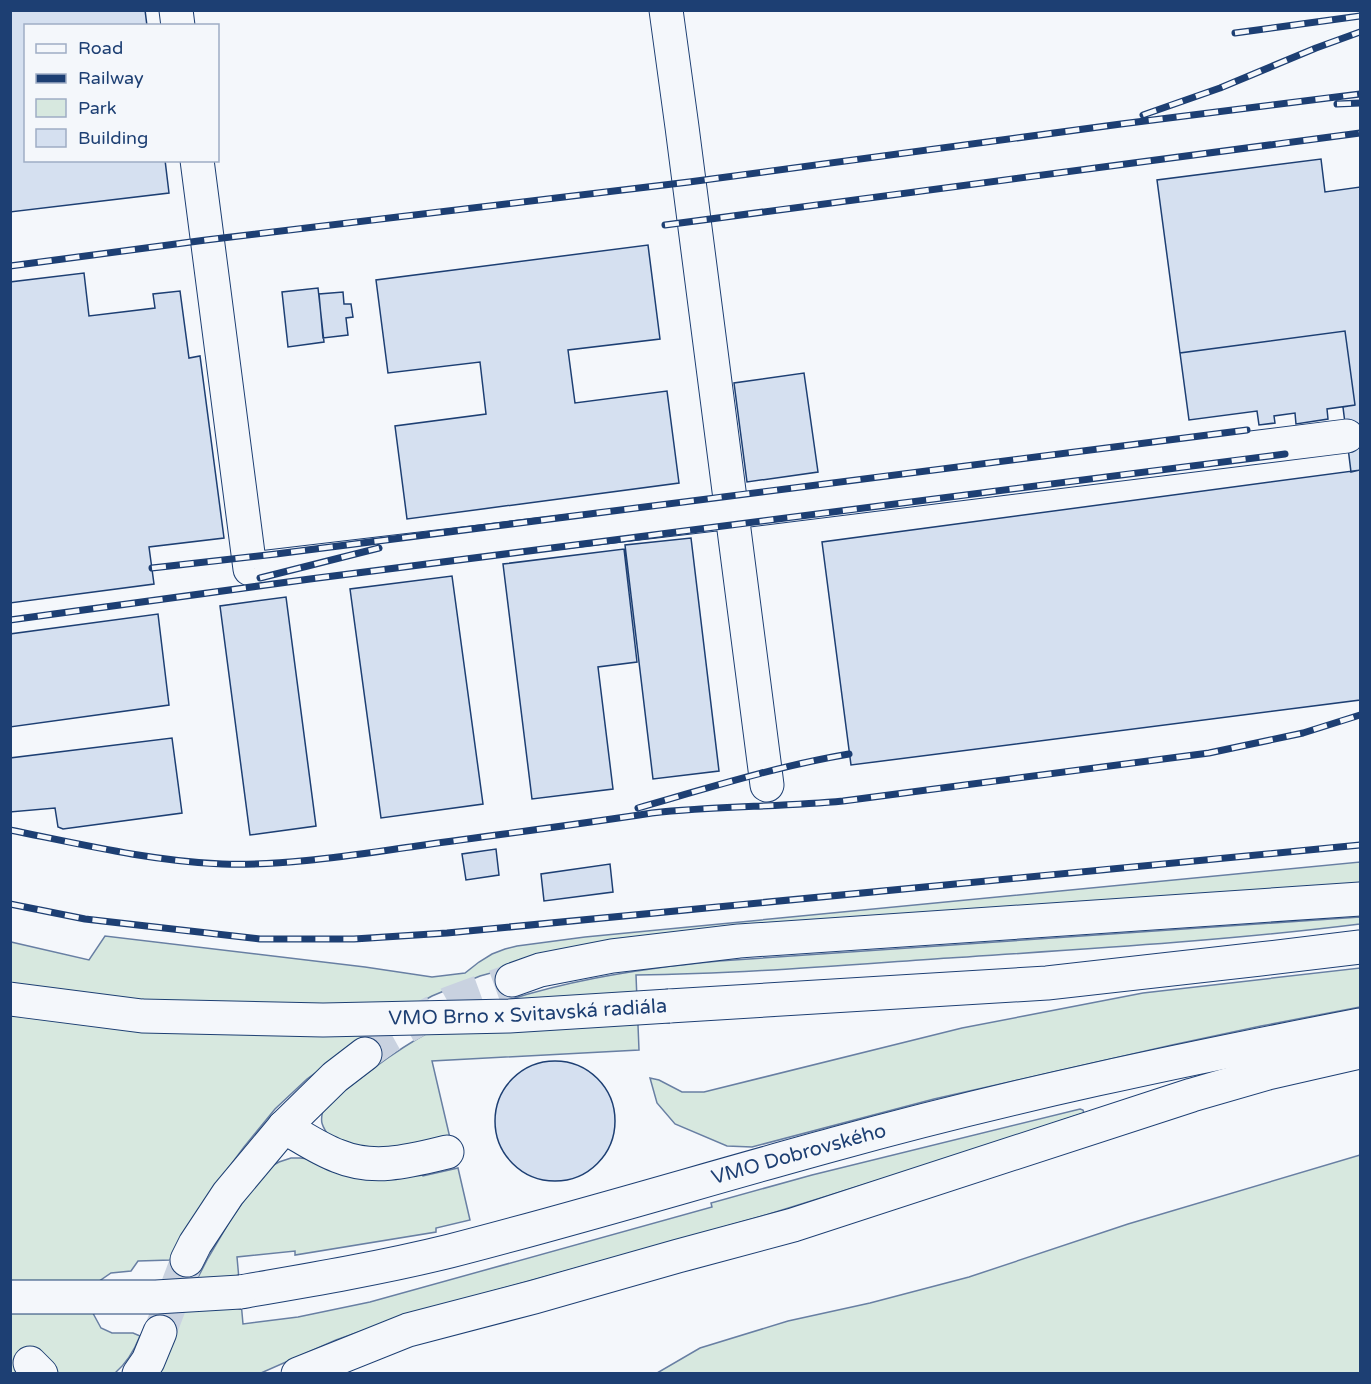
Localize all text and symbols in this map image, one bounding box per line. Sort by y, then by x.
legend [24,24,219,162]
text: Road [78,37,123,59]
text: Railway [78,67,144,89]
text: Park [78,97,117,119]
text: Building [78,127,148,149]
street label: VMO Brno x Svitavská radiála [388,994,668,1031]
street label: VMO Dobrovského [709,1119,889,1190]

